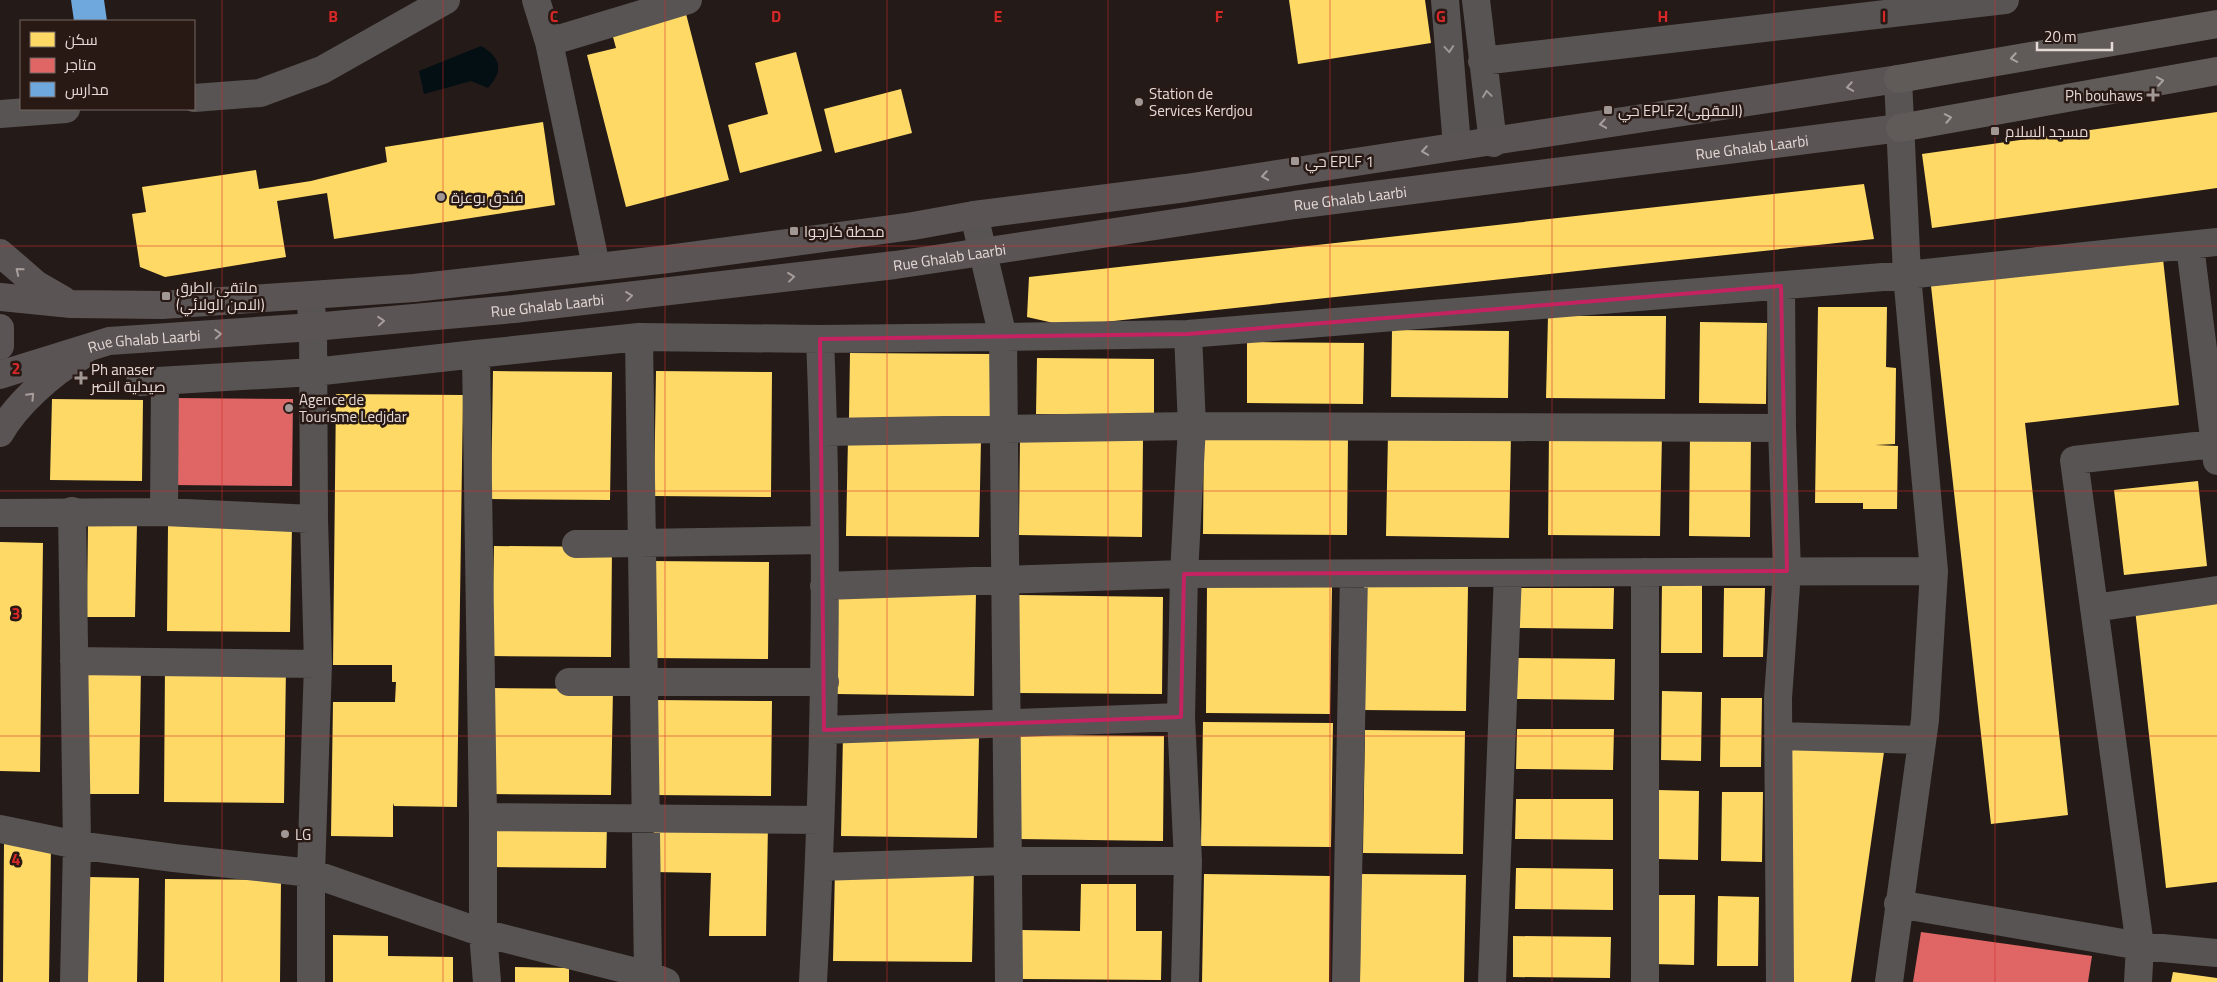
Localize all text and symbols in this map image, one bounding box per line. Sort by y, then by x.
text: B [328,4,338,28]
text: C [550,4,559,28]
text: D [771,4,781,28]
text: E [994,4,1003,28]
text: F [1215,4,1224,28]
text: G [1436,4,1446,28]
text: H [1658,4,1668,28]
text: I [1882,4,1886,28]
legend [20,20,195,110]
scale bar [2037,20,2112,52]
text: 20 m [2044,25,2077,48]
text: سكن [65,28,98,51]
one-way arrow [1444,45,1455,53]
text: متاجر [64,53,96,76]
one-way arrow [2009,53,2018,63]
one-way arrow [2155,76,2164,86]
text: مدارس [65,78,109,101]
one-way arrow [1846,81,1854,91]
place label: Station de Services Kerdjou [1149,82,1253,122]
place label: Ph bouhaws [2065,84,2143,107]
marker: Ph bouhaws [2147,89,2159,101]
one-way arrow [1482,90,1493,98]
marker: Station de Services Kerdjou [1133,96,1145,108]
place label: حي EPLF2(المقهى) [1618,99,1743,123]
marker: حي EPLF2(المقهى) [1602,104,1614,116]
one-way arrow [1944,114,1952,124]
one-way arrow [1599,119,1607,129]
place label: مسجد السلام [2005,120,2088,143]
marker: مسجد السلام [1989,125,2001,137]
street label: Rue Ghalab Laarbi [1694,128,1810,165]
one-way arrow [1421,146,1429,156]
place label: حي EPLF 1 [1305,150,1374,174]
marker: حي EPLF 1 [1289,155,1301,167]
one-way arrow [1260,171,1269,181]
street label: Rue Ghalab Laarbi [1292,179,1408,217]
place label: فندق بوعزة [451,186,524,209]
marker: فندق بوعزة [435,191,447,203]
place label: محطة كارجوا [804,220,885,243]
marker: محطة كارجوا [788,225,800,237]
street label: Rue Ghalab Laarbi [891,237,1007,277]
one-way arrow [16,268,25,277]
one-way arrow [787,272,795,283]
place label: ملتقى الطرق (الامن الولائي) [176,276,265,317]
street label: Rue Ghalab Laarbi [490,287,605,323]
marker: ملتقى الطرق (الامن الولائي) [160,290,172,302]
one-way arrow [626,291,634,302]
one-way arrow [377,316,385,327]
street label: Rue Ghalab Laarbi [85,323,201,359]
one-way arrow [215,328,223,339]
text: 2 [12,356,20,380]
place label: Ph anaser صيدلية النصر [90,358,166,398]
marker: Ph anaser صيدلية النصر [75,372,87,384]
place label: Agence de Tourisme Ledjdar [299,388,407,428]
one-way arrow [25,392,34,401]
marker: Agence de Tourisme Ledjdar [283,402,295,414]
text: 3 [12,601,20,625]
place label: LG [295,823,311,846]
marker: LG [279,828,291,840]
text: 4 [12,847,21,871]

